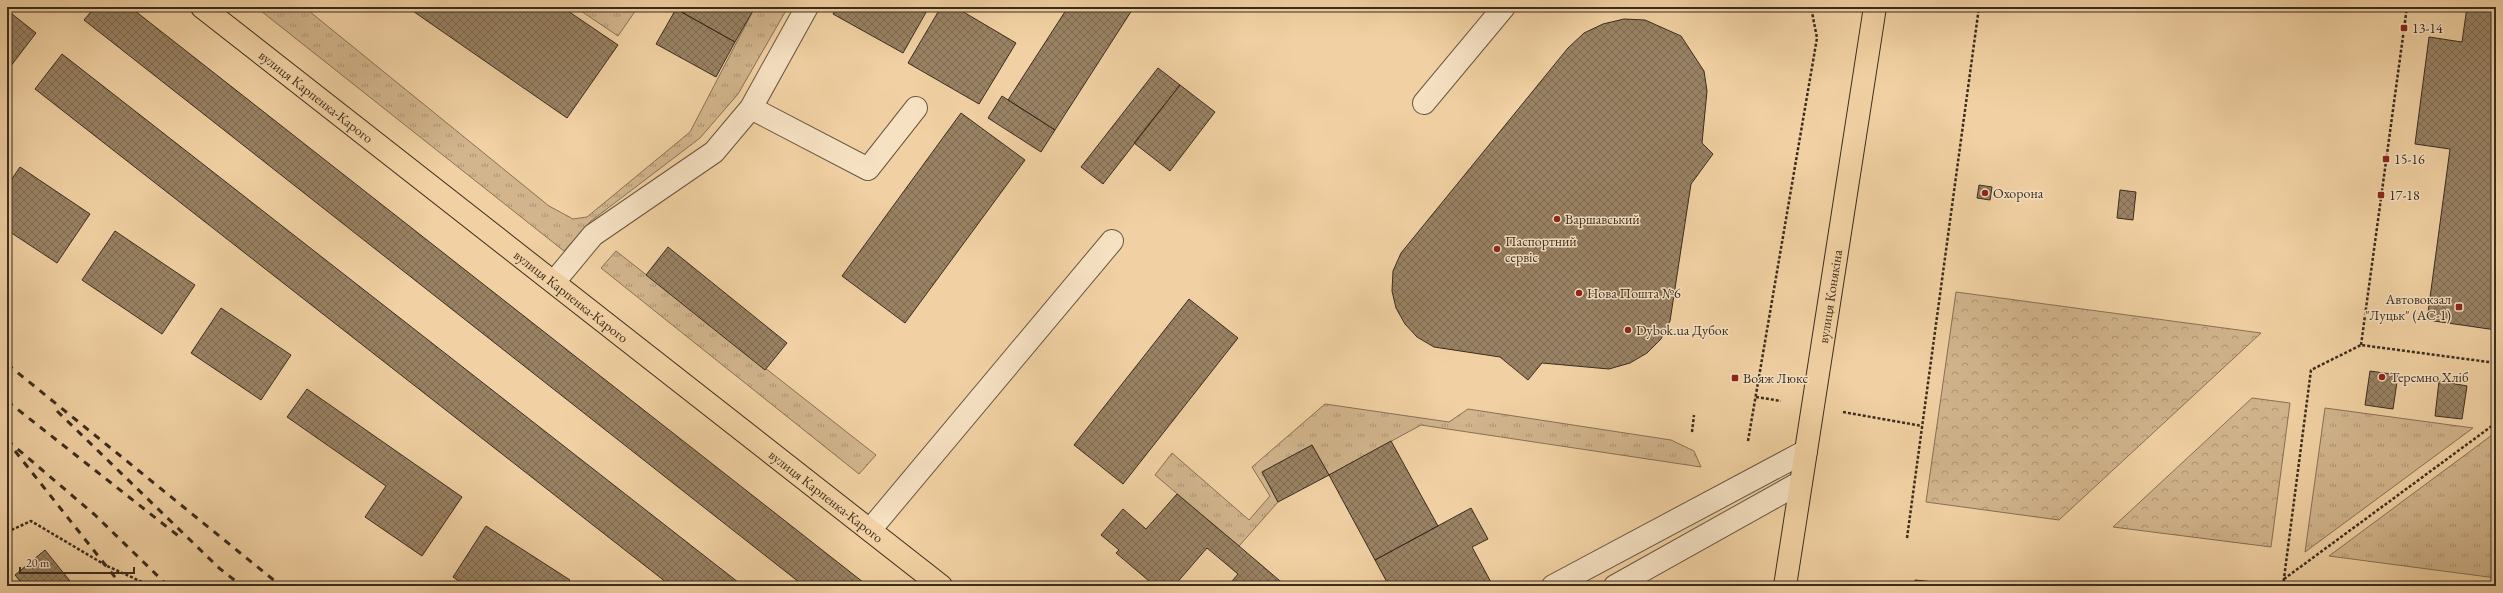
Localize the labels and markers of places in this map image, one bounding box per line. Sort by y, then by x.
place label: 13-14 [2412,19,2443,37]
marker: 13-14 [2399,23,2409,33]
place label: 15-16 [2394,150,2425,168]
marker: 15-16 [2381,154,2391,164]
place label: Охорона [1993,184,2044,202]
place label: 17-18 [2389,186,2420,204]
marker: Охорона [1980,188,1990,198]
marker: 17-18 [2376,190,2386,200]
place label: Варшавський [1565,210,1640,228]
marker: Варшавський [1552,214,1562,224]
place label: Паспортний сервіс [1505,232,1577,266]
marker: Паспортний сервіс [1492,244,1502,254]
place label: Нова Пошта №6 [1587,284,1681,302]
marker: Нова Пошта №6 [1574,288,1584,298]
place label: Автовокзал "Луцьк" (АС-1) [2365,290,2451,324]
marker: Автовокзал "Луцьк" (АС-1) [2454,302,2464,312]
place label: Dybok.ua Дубок [1636,321,1729,339]
marker: Dybok.ua Дубок [1623,325,1633,335]
place label: Теремно Хліб [2390,368,2469,386]
place label: Вояж Люкс [1743,369,1808,387]
marker: Теремно Хліб [2377,372,2387,382]
marker: Вояж Люкс [1730,373,1740,383]

